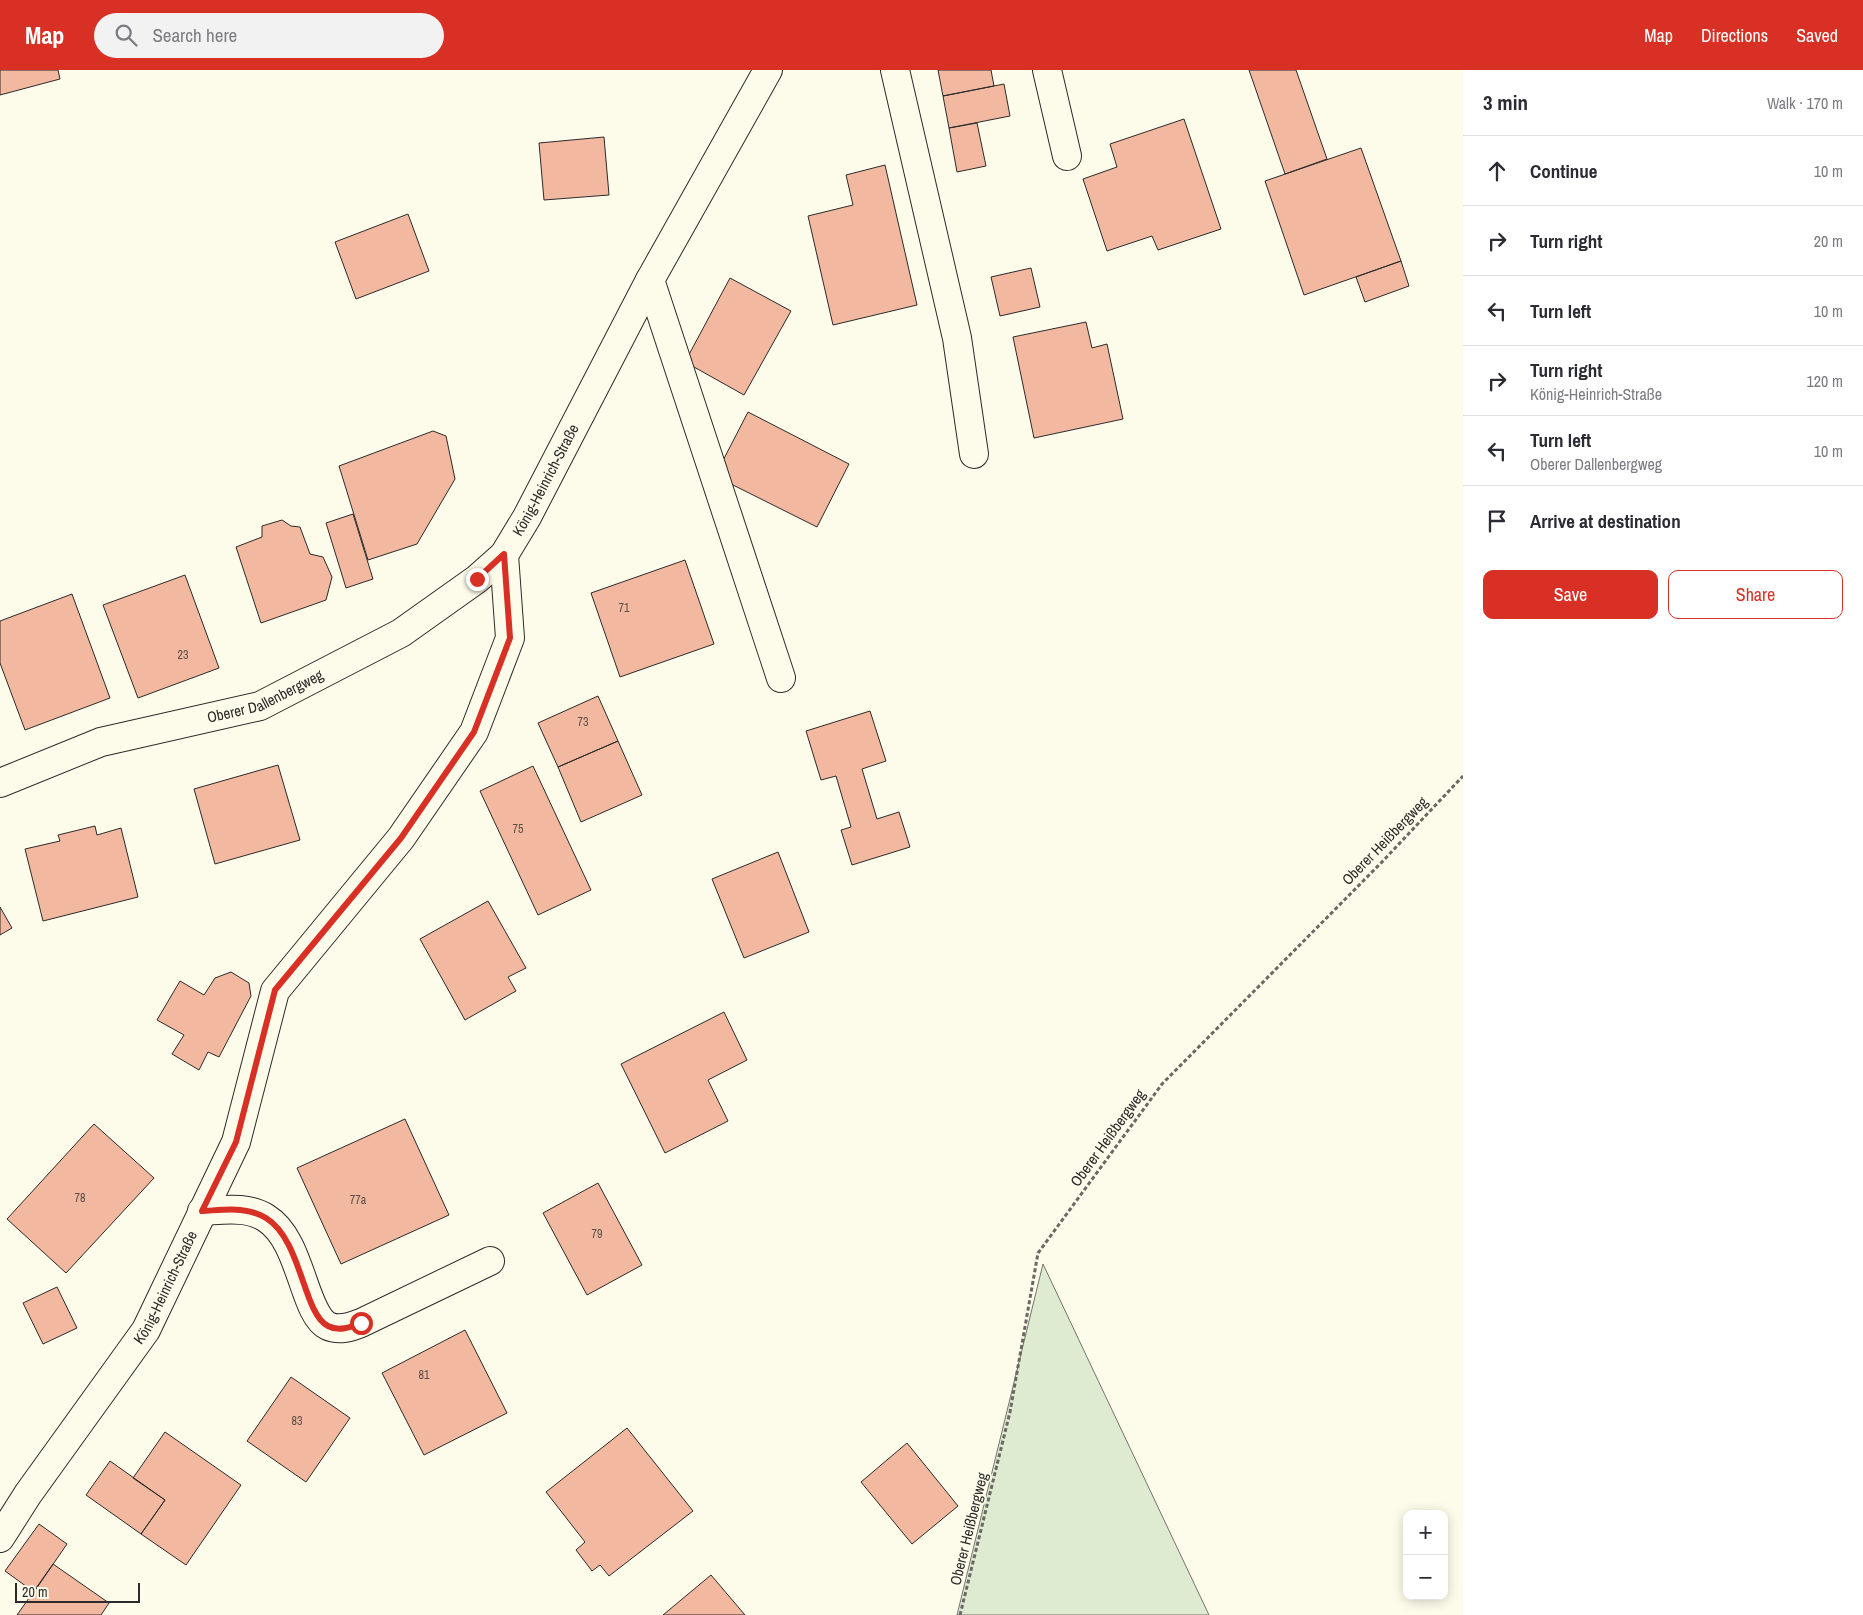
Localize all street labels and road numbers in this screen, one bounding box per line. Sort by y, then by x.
street label: König-Heinrich-Straße [507,420,584,540]
street label: Oberer Dallenbergweg [205,664,327,728]
street label: Oberer Heißbergweg [1337,792,1432,889]
street label: Oberer Heißbergweg [1065,1085,1150,1191]
street label: König-Heinrich-Straße [128,1227,202,1348]
street label: Oberer Heißbergweg [944,1470,993,1587]

